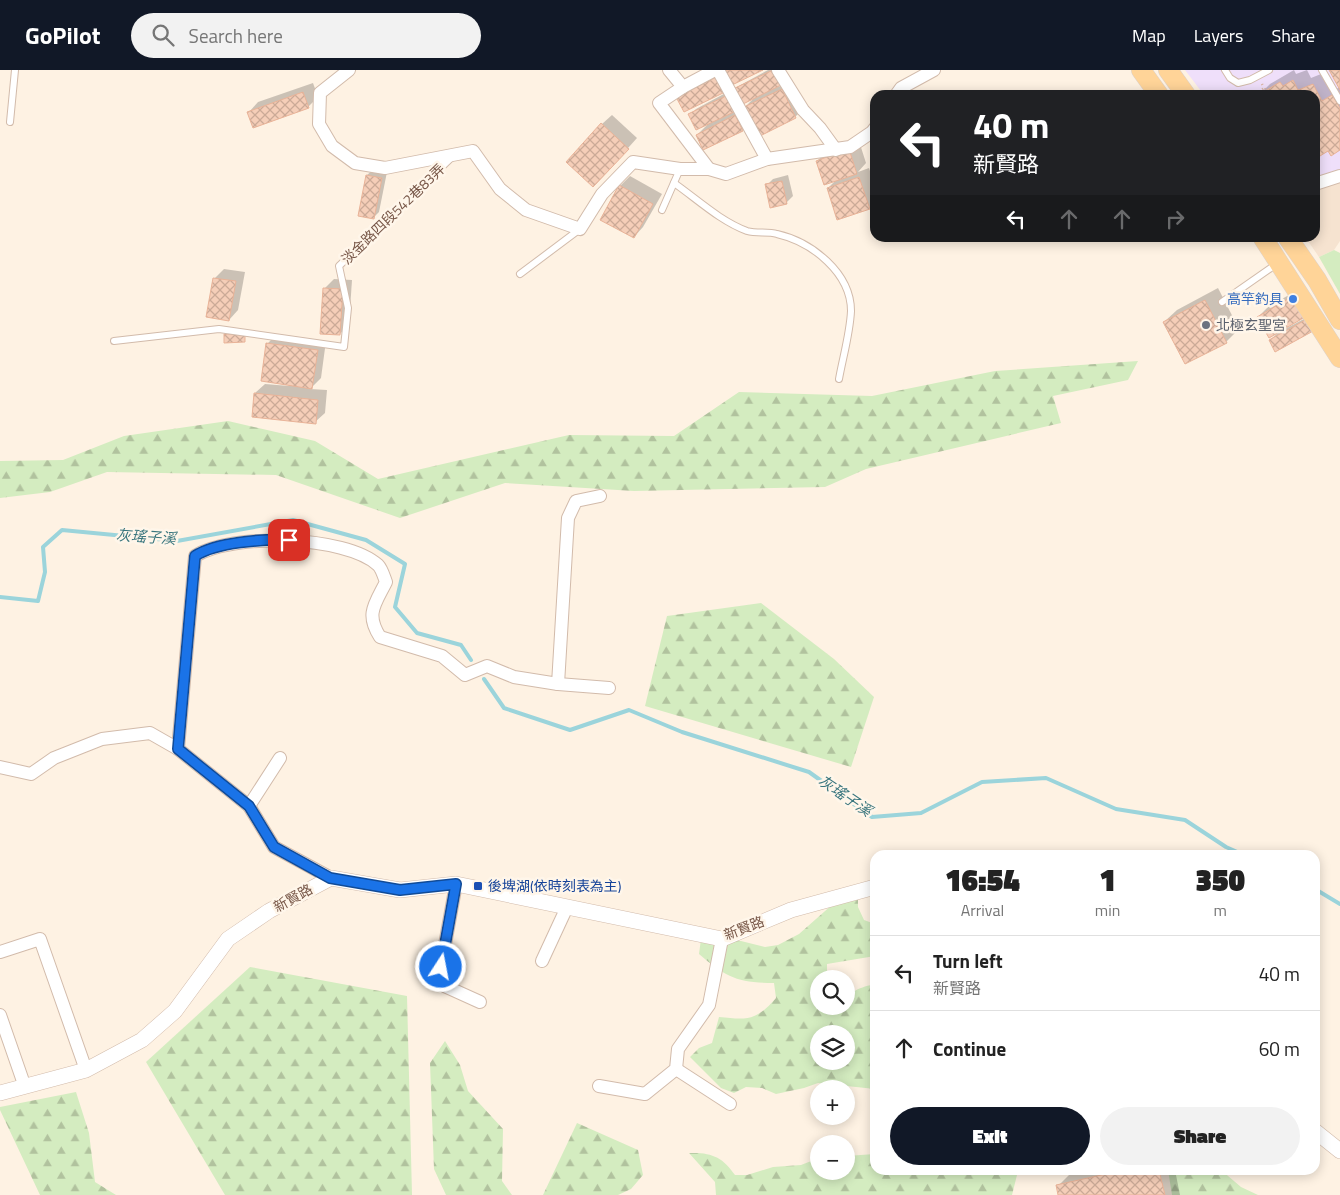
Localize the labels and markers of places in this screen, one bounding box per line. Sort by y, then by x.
place label: 高竿釣具 [1227,288,1283,309]
marker: 高竿釣具 [1287,293,1299,305]
place label: 北極玄聖宮 [1216,314,1286,335]
marker: 北極玄聖宮 [1200,319,1212,331]
pin [268,519,310,561]
place label: 後埤湖(依時刻表為主) [488,875,621,896]
marker: 後埤湖(依時刻表為主) [472,880,484,892]

